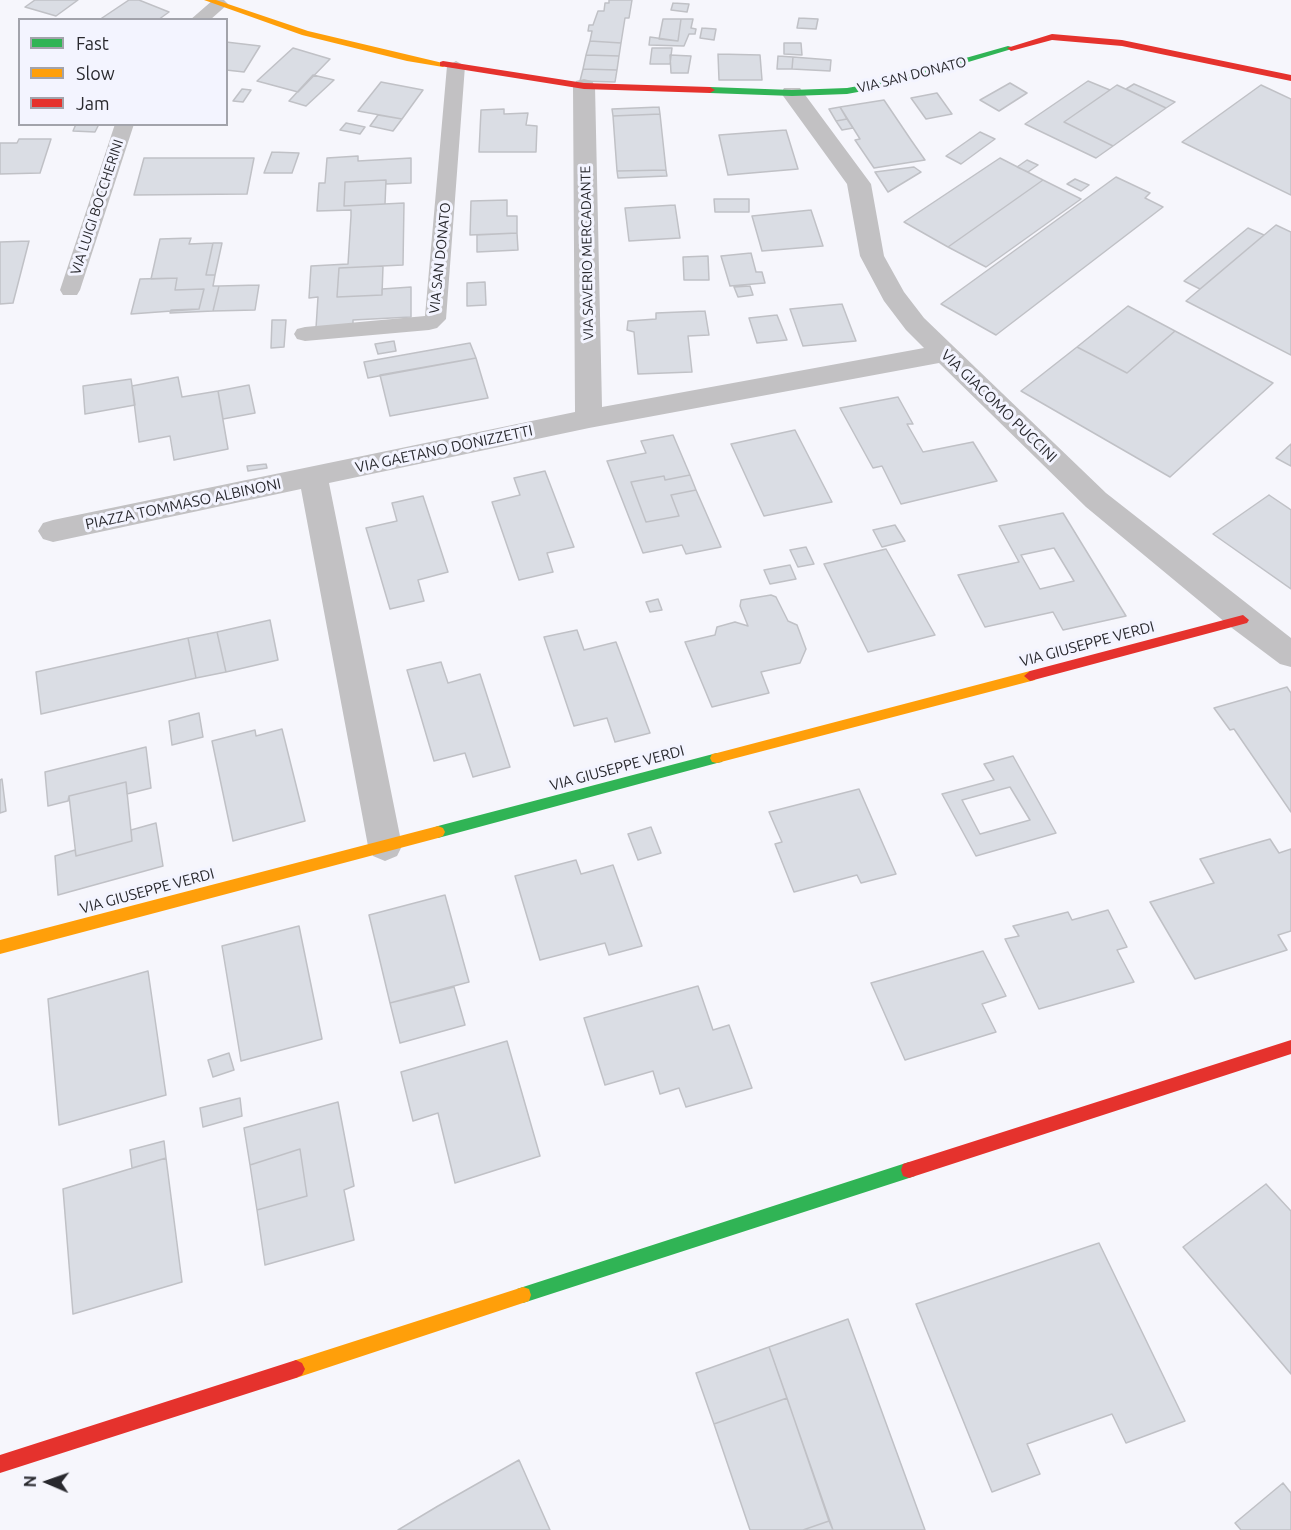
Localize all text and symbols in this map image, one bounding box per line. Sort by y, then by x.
legend [18,18,228,126]
text: Fast [76,33,109,53]
street label: VIA SAN DONATO [856,53,968,97]
text: Slow [76,63,115,83]
text: Jam [76,93,110,113]
street label: VIA LUIGI BOCCHERINI [67,137,127,277]
street label: VIA SAVERIO MERCADANTE [577,165,597,341]
street label: VIA SAN DONATO [426,201,454,315]
street label: VIA GIACOMO PUCCINI [937,346,1061,466]
street label: VIA GAETANO DONIZZETTI [354,421,534,477]
street label: PIAZZA TOMMASO ALBINONI [83,474,283,534]
street label: VIA GIUSEPPE VERDI [1018,617,1156,671]
street label: VIA GIUSEPPE VERDI [548,741,686,795]
street label: VIA GIUSEPPE VERDI [78,864,216,918]
north arrow [18,1452,78,1512]
text: N [21,1475,39,1488]

